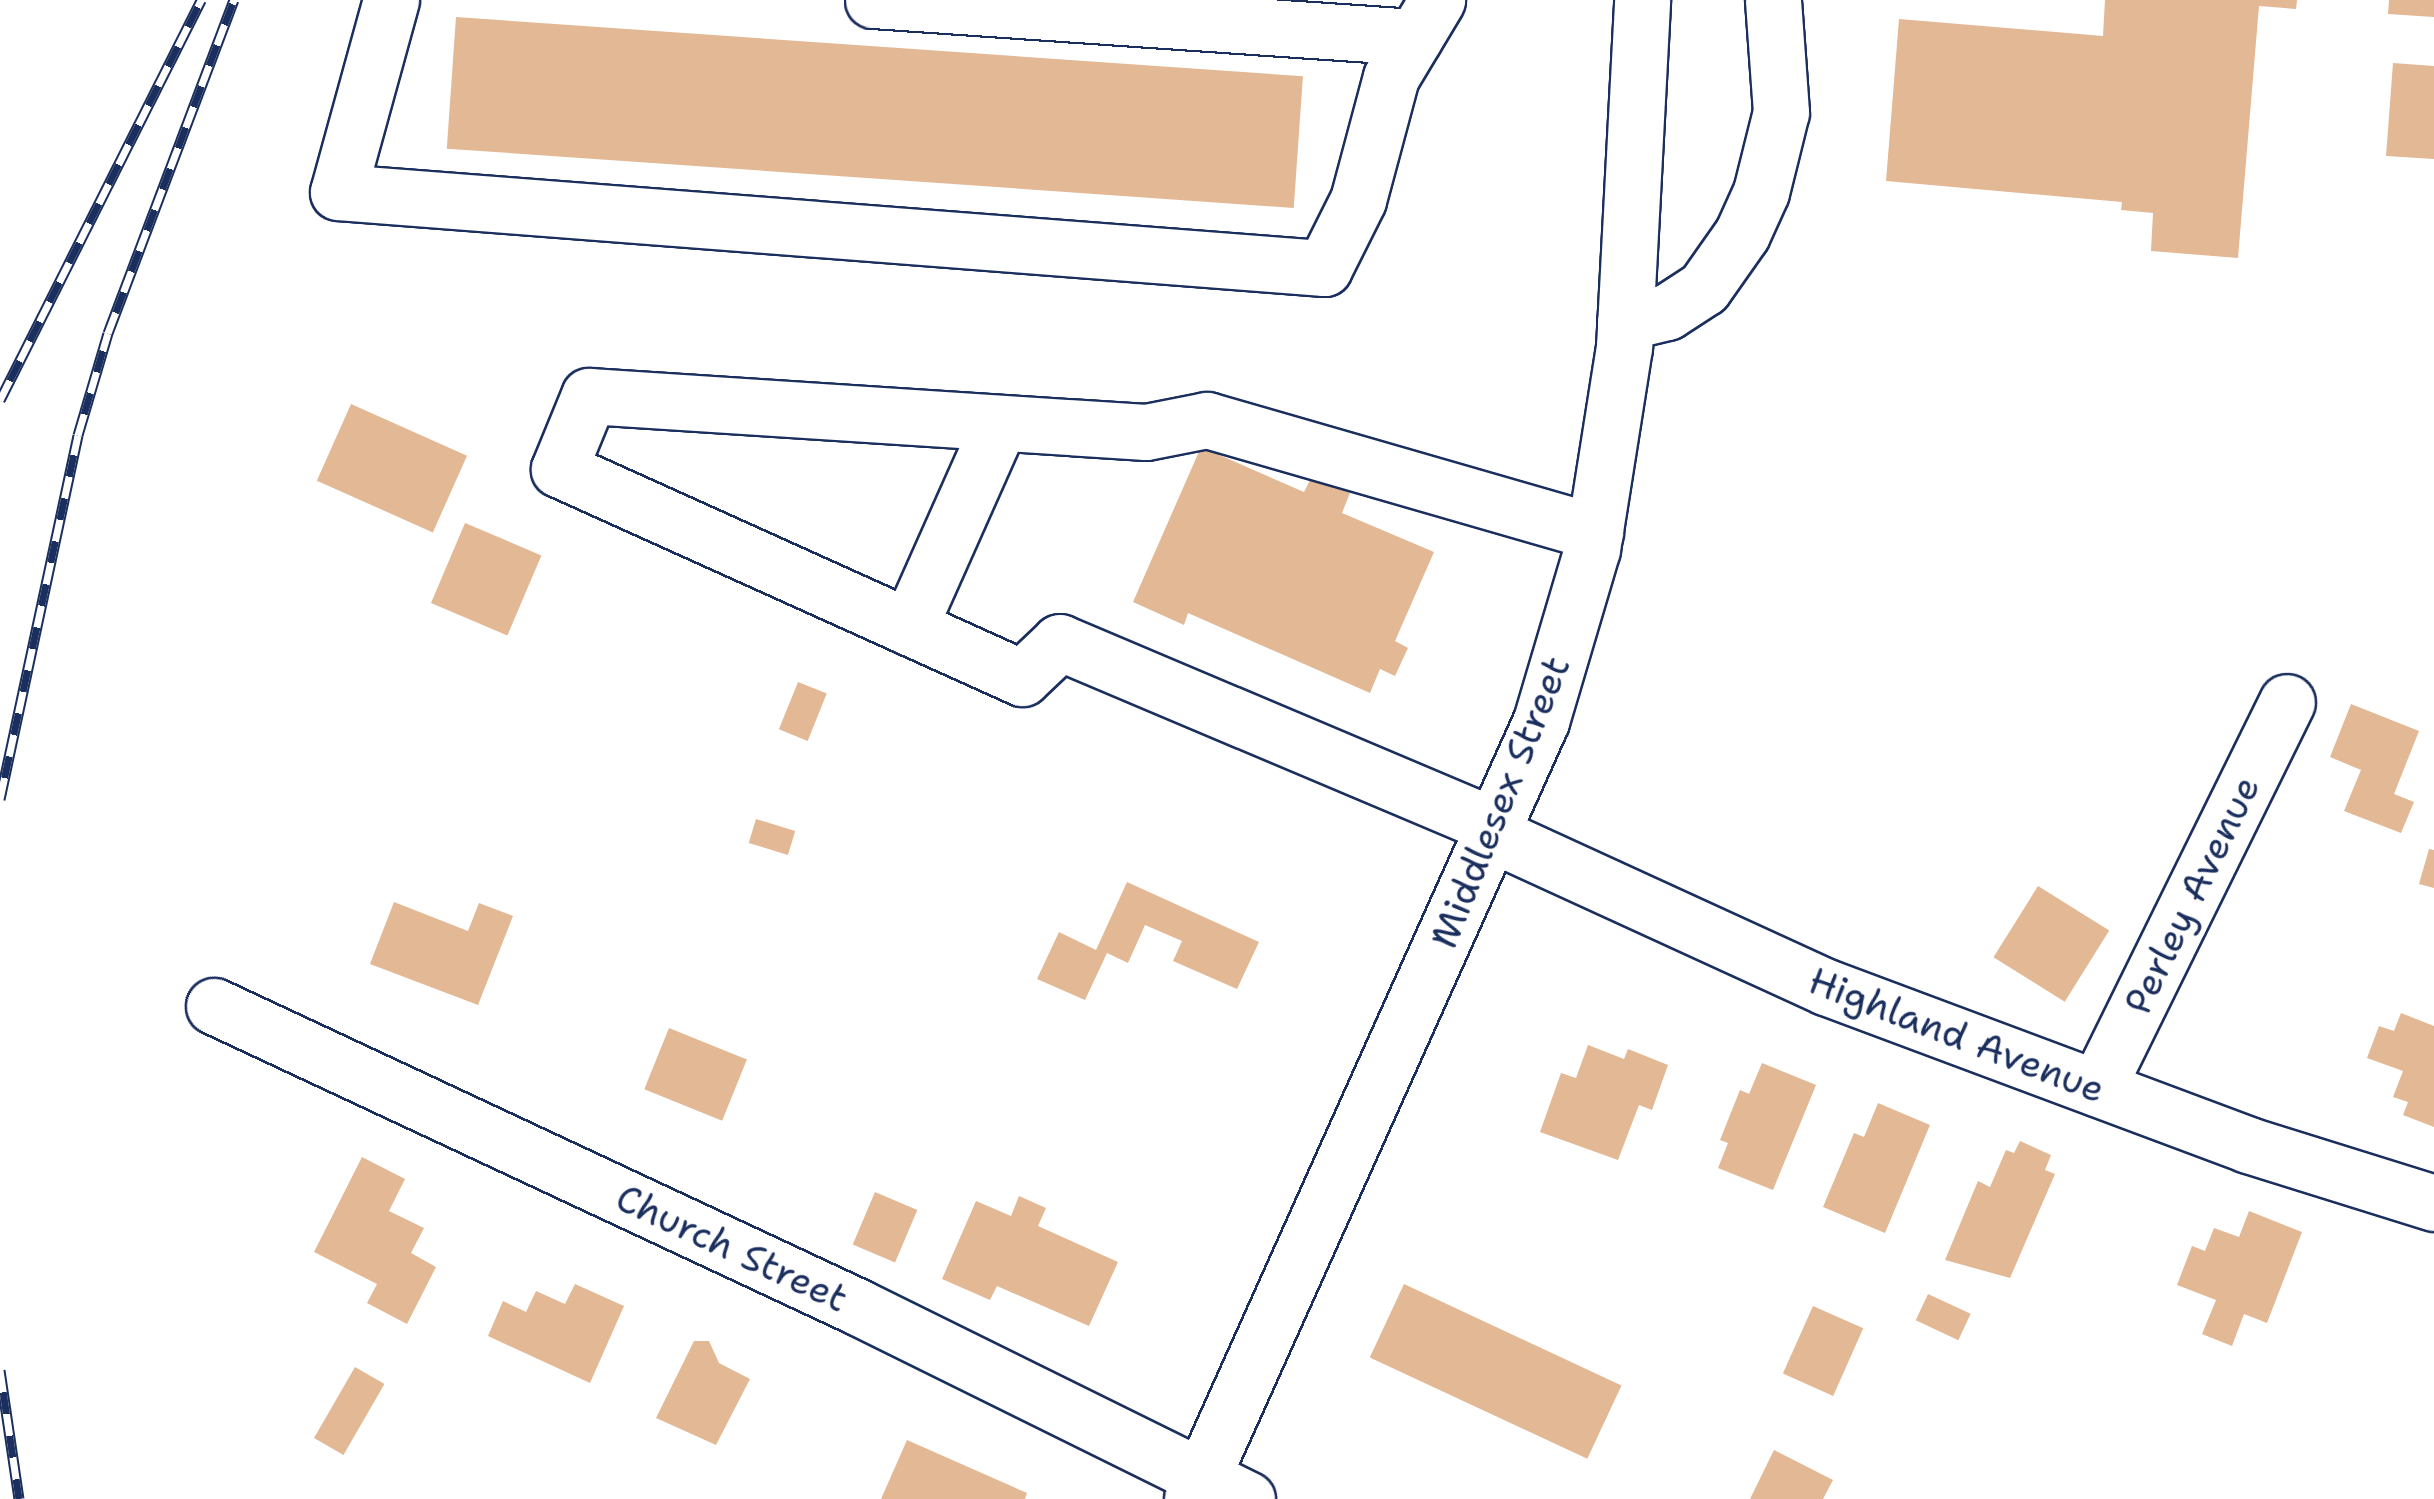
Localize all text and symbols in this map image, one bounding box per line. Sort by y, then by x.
street label: Middlesex Street [1421,649,1579,955]
street label: Perley Avenue [2115,768,2269,1022]
street label: Highland Avenue [1803,958,2111,1112]
street label: Church Street [609,1174,855,1322]

